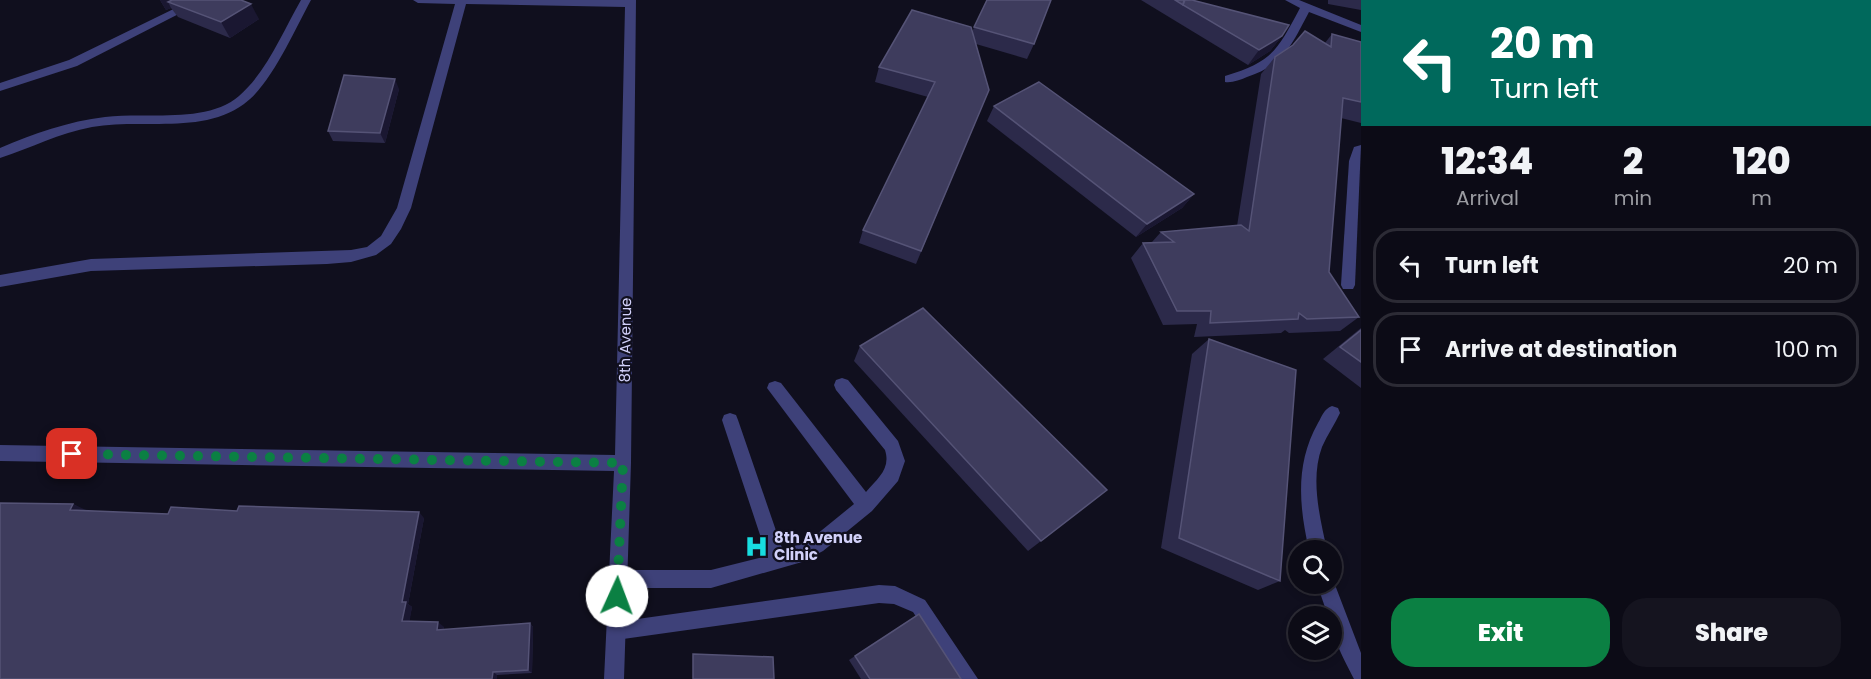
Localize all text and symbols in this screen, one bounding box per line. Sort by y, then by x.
text: 20 m [1490,14,1595,73]
icon: left [1391,24,1469,102]
text: Turn left [1490,70,1599,107]
text: 12:34 [1441,136,1533,187]
text: 2 [1623,136,1643,187]
text: 120 [1733,136,1791,187]
text: Arrival [1456,184,1519,212]
text: min [1614,184,1652,212]
text: m [1751,184,1772,212]
icon: left [1394,249,1427,282]
text: Turn left [1445,250,1539,281]
text: 20 m [1783,250,1838,281]
street label: 8th Avenue [614,297,636,383]
icon: arrive [1394,333,1427,366]
text: Arrive at destination [1445,334,1677,365]
text: 100 m [1775,334,1838,365]
pin [46,428,97,479]
icon: arrive [55,437,88,470]
place label: 8th Avenue Clinic [774,527,862,565]
hospital icon: 8th Avenue Clinic [743,533,769,559]
map controls [1288,540,1342,660]
button: search [1288,540,1342,594]
position arrow [585,564,649,628]
button: Exit [1391,598,1610,667]
button: Share [1622,598,1841,667]
button: layers [1288,606,1342,660]

